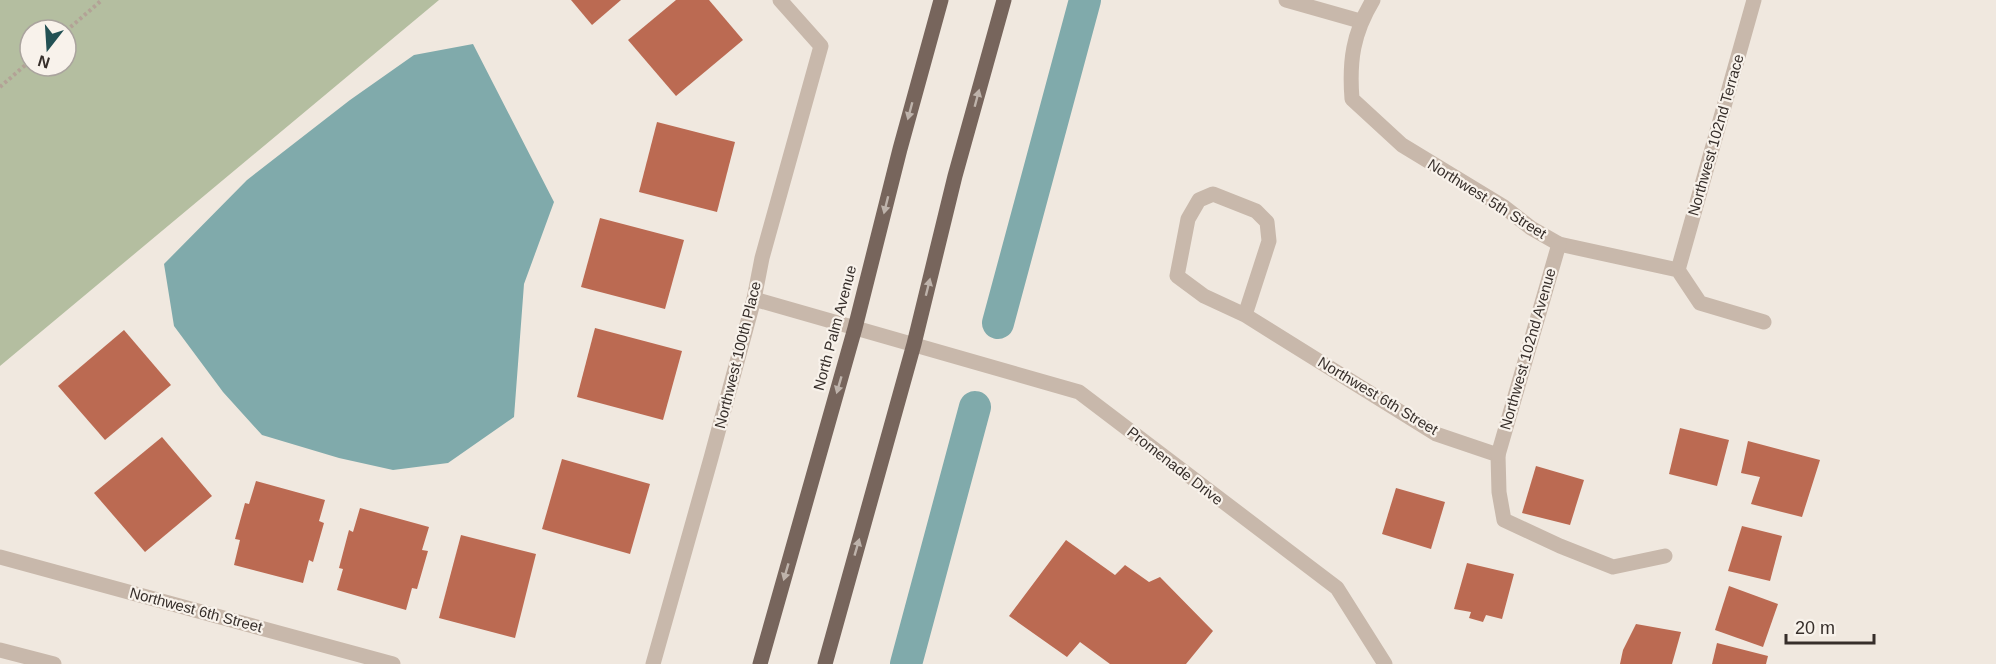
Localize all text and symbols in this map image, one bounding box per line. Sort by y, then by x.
north arrow [18,18,78,78]
text: N [36,52,52,72]
street label: Northwest 102nd Terrace [1684,52,1747,218]
one-way arrow [972,89,982,107]
one-way arrow [905,102,914,120]
street label: Northwest 5th Street [1425,155,1550,242]
one-way arrow [880,196,890,215]
street label: North Palm Avenue [810,263,859,392]
street label: Northwest 102nd Avenue [1496,266,1559,432]
one-way arrow [923,278,933,296]
street label: Northwest 100th Place [711,280,764,430]
street label: Northwest 6th Street [1315,353,1442,438]
one-way arrow [834,376,843,394]
street label: Promenade Drive [1124,423,1227,508]
one-way arrow [853,538,862,556]
one-way arrow [781,563,790,581]
street label: Northwest 6th Street [128,584,265,636]
scale bar [1786,607,1874,645]
text: 20 m [1795,618,1835,638]

